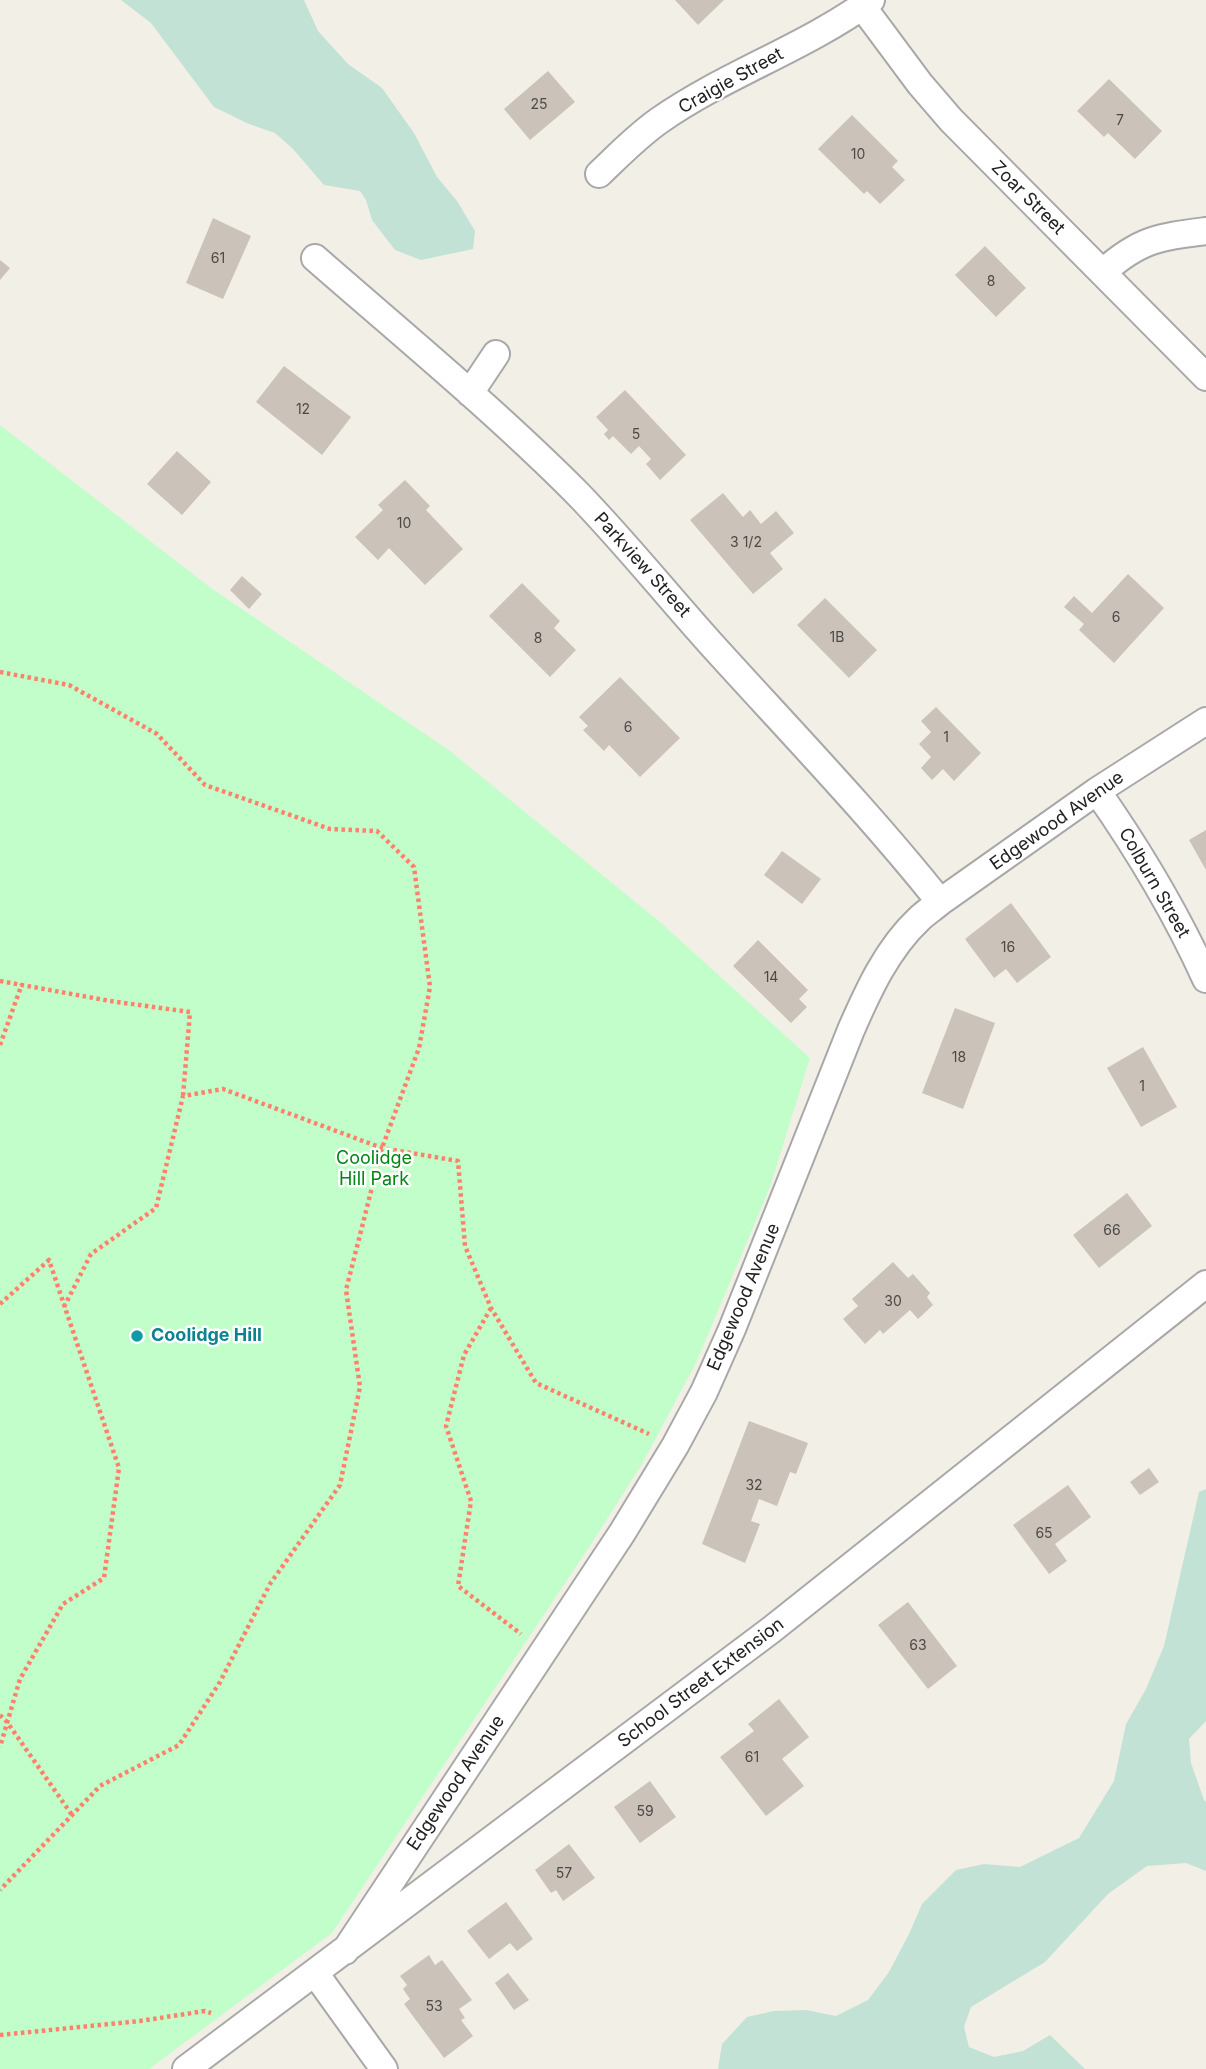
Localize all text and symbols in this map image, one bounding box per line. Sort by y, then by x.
street label: Craigie Street [675,43,787,119]
house number: 25 [530,97,548,113]
house number: 7 [1116,113,1124,129]
house number: 10 [851,147,865,163]
street label: Zoar Street [987,157,1069,239]
house number: 61 [211,251,225,267]
house number: 8 [987,274,995,290]
house number: 12 [296,402,310,418]
house number: 5 [632,427,640,443]
street label: Parkview Street [589,508,695,622]
house number: 10 [397,516,411,532]
house number: 3 1/2 [730,535,762,551]
house number: 6 [1112,610,1120,626]
house number: 1B [830,630,844,646]
house number: 8 [534,631,542,647]
house number: 6 [624,720,632,736]
house number: 1 [943,730,949,746]
street label: Edgewood Avenue [986,767,1128,875]
street label: Colburn Street [1114,824,1194,942]
house number: 16 [1001,940,1015,956]
house number: 14 [764,970,778,986]
house number: 18 [952,1050,966,1066]
house number: 1 [1139,1079,1145,1095]
park label: Coolidge Hill Park [336,1148,412,1190]
street label: Edgewood Avenue [703,1220,785,1374]
house number: 66 [1103,1223,1121,1239]
house number: 30 [884,1294,902,1310]
place label: Coolidge Hill [151,1325,262,1347]
marker: Coolidge Hill [129,1328,145,1344]
house number: 32 [745,1478,763,1494]
house number: 65 [1035,1526,1053,1542]
street label: School Street Extension [614,1613,788,1753]
house number: 63 [909,1638,927,1654]
street label: Edgewood Avenue [403,1711,509,1855]
house number: 61 [745,1750,759,1766]
house number: 59 [636,1804,654,1820]
house number: 57 [556,1866,572,1882]
house number: 53 [425,1999,443,2015]

